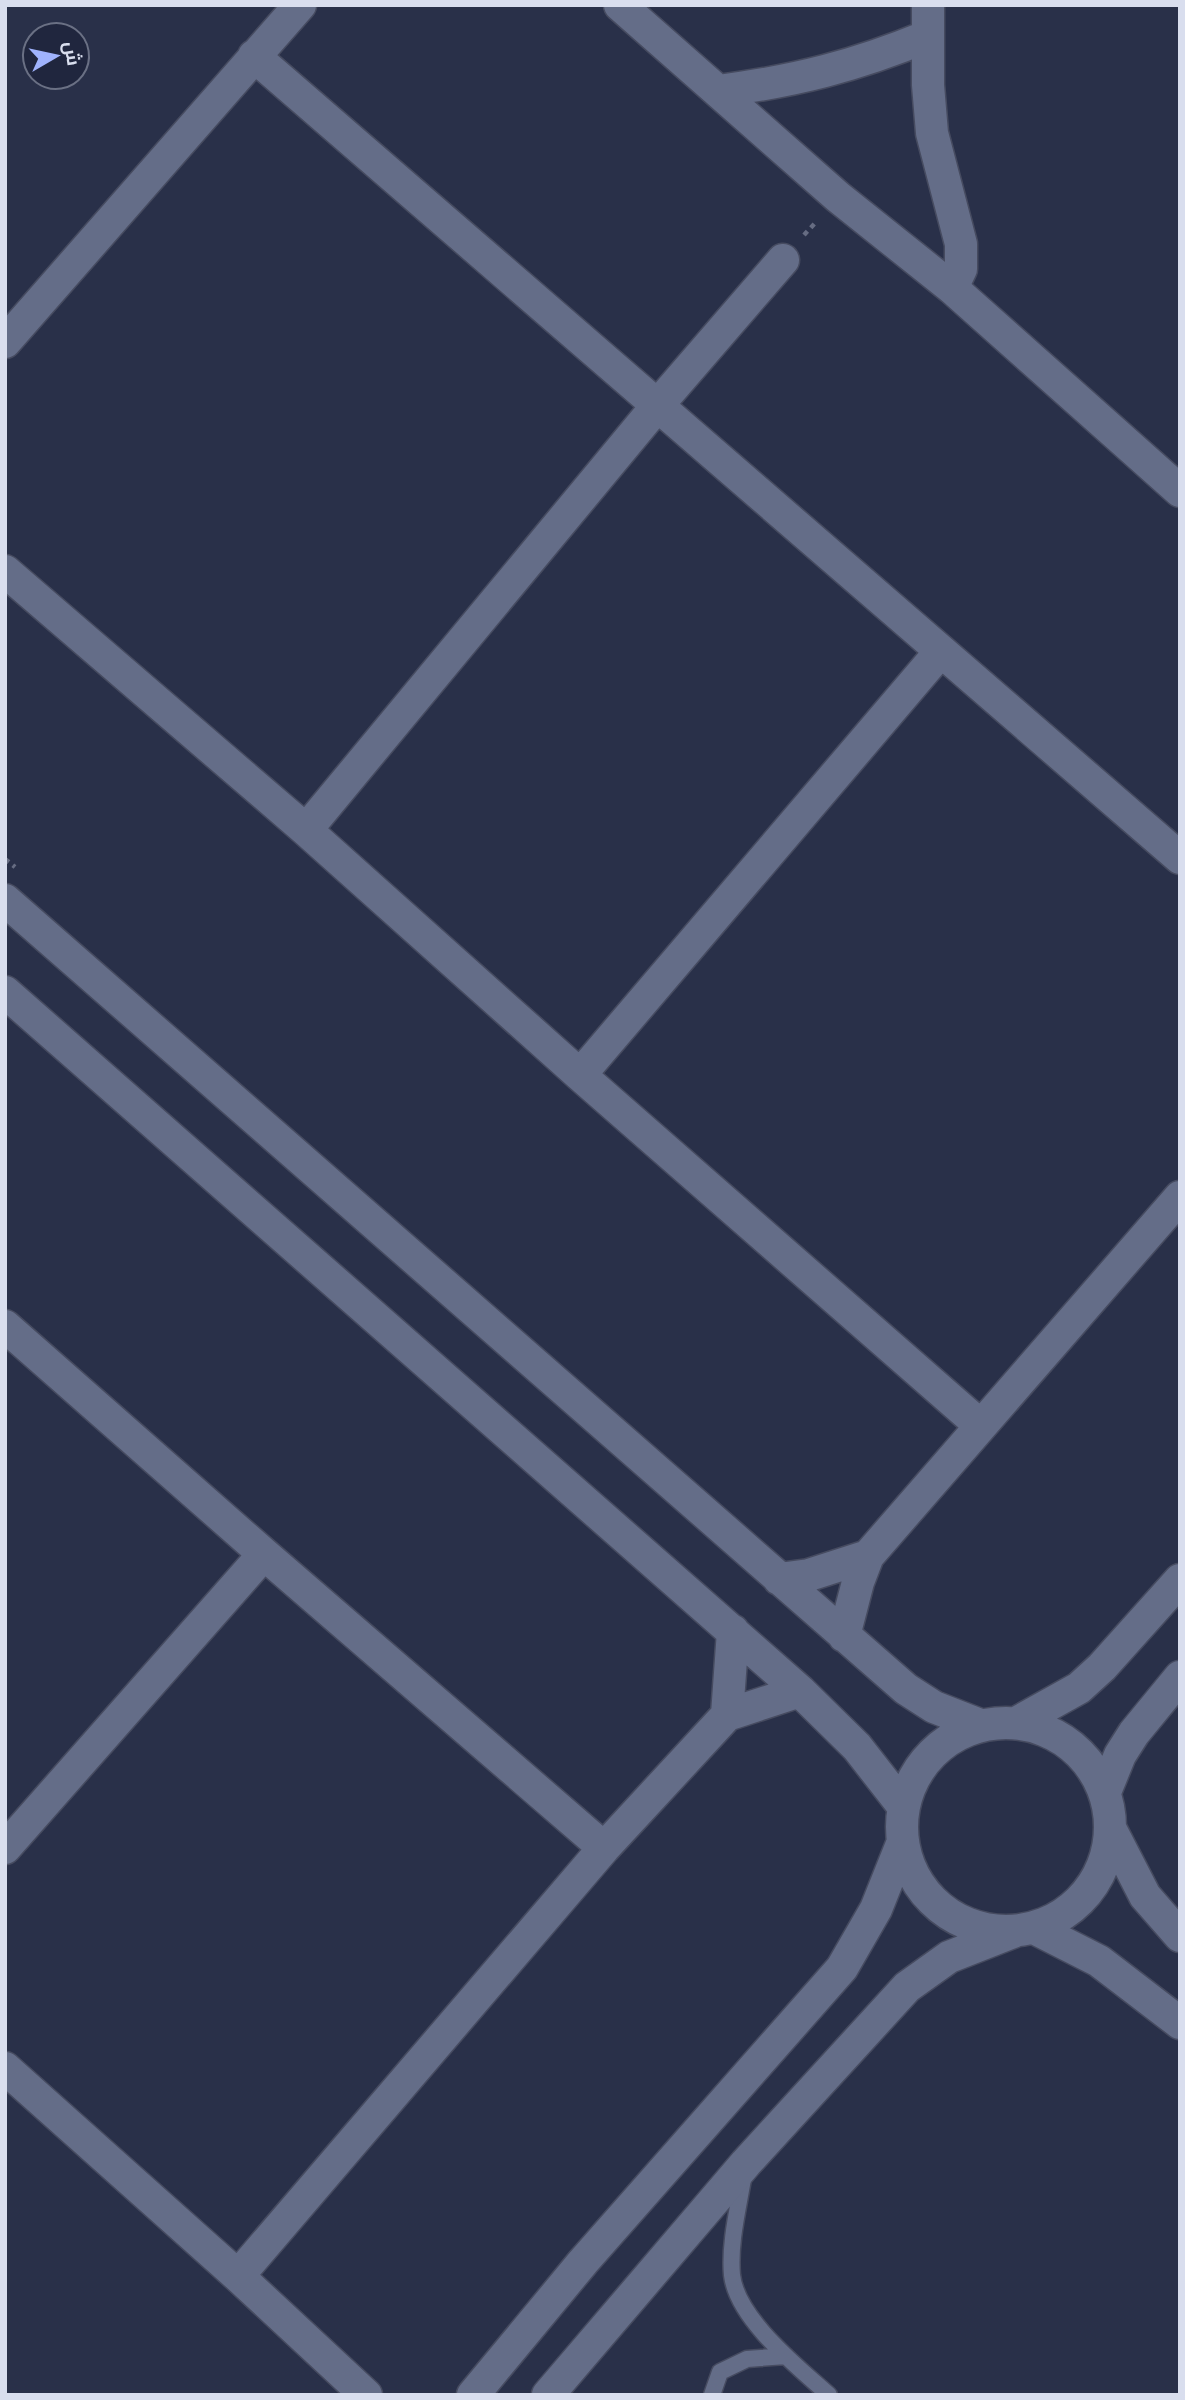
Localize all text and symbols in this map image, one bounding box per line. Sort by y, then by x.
north arrow [21,21,91,91]
text: ش [59,40,86,67]

